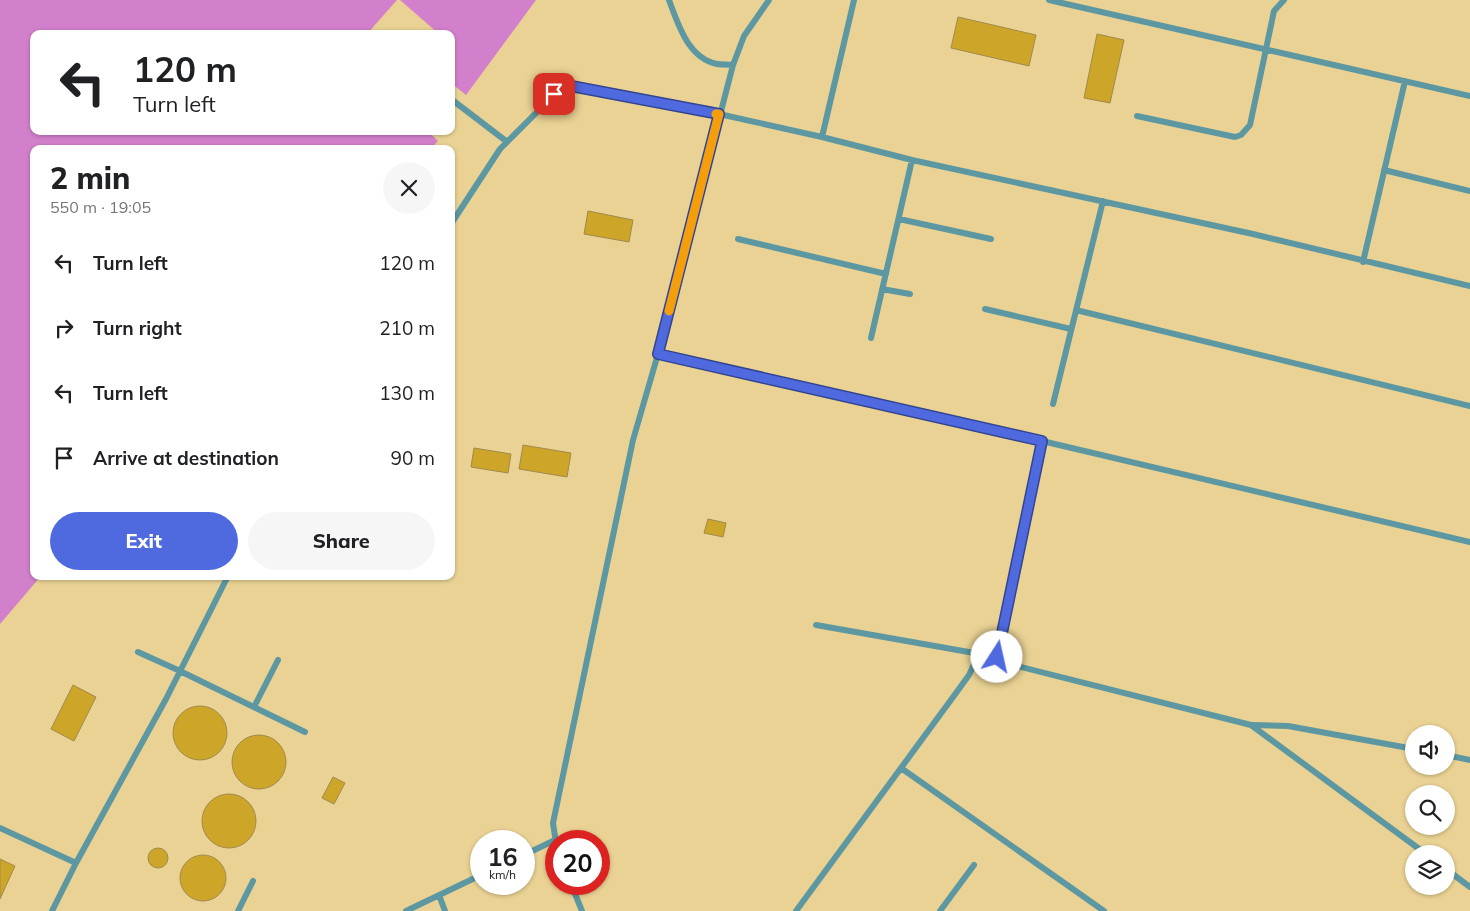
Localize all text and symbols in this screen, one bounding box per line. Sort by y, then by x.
text: 120 m [133,47,237,91]
icon: left [50,50,115,115]
pin [533,73,575,115]
icon: arrive [540,80,568,108]
text: Turn left [133,90,216,118]
text: 2 min [50,159,130,197]
button: close [383,162,435,214]
text: 550 m · 19:05 [50,197,151,217]
icon: left [50,249,78,277]
text: Turn left [93,251,168,275]
text: 120 m [379,251,435,275]
icon: right [50,314,78,342]
text: Turn right [93,316,182,340]
text: 210 m [379,316,435,340]
icon: left [50,379,78,407]
text: Turn left [93,381,168,405]
text: 130 m [379,381,435,405]
icon: arrive [50,444,78,472]
text: Arrive at destination [93,446,279,470]
text: 90 m [391,446,435,470]
button: Exit [50,512,238,570]
button: Share [248,512,435,570]
position arrow [970,630,1022,682]
map controls [1405,725,1455,895]
button: sound [1405,725,1455,775]
button: search [1405,785,1455,835]
speed limit sign: 20 [545,830,610,895]
text: 16 [487,841,518,872]
button: layers [1405,845,1455,895]
text: km/h [489,867,516,882]

